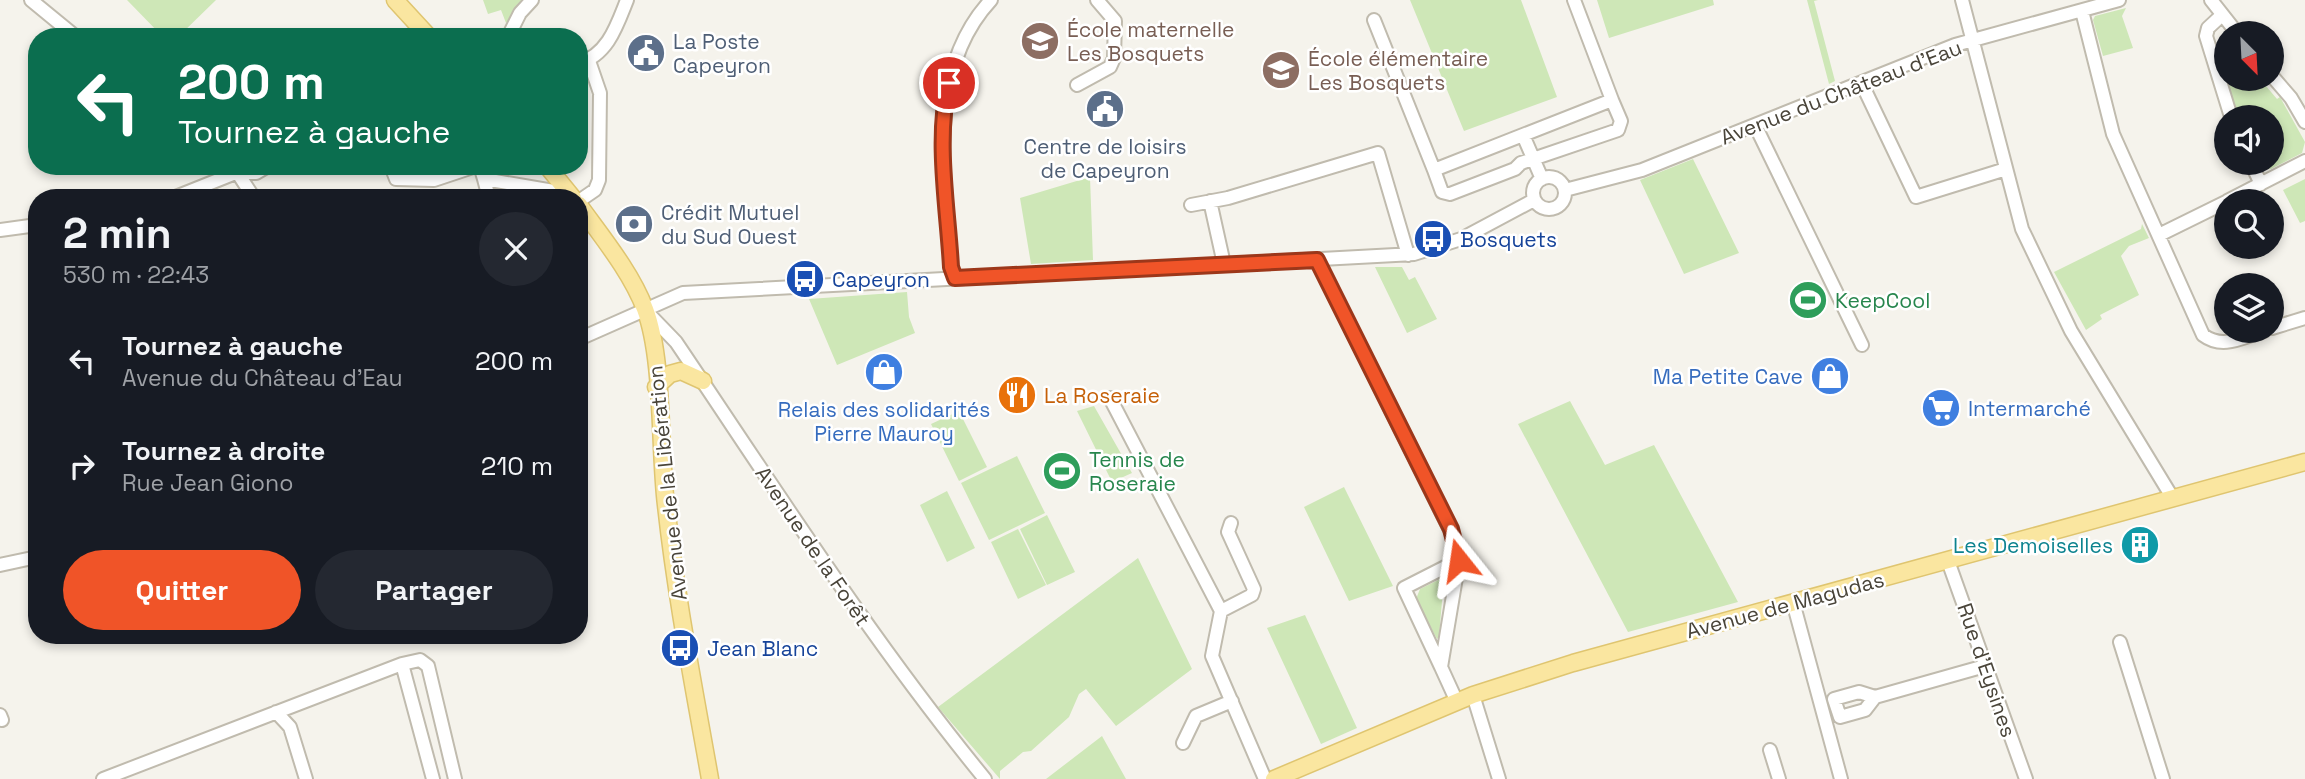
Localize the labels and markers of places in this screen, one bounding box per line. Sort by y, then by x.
place label: École maternelle Les Bosquets [1067,16,1234,67]
school or university icon: École maternelle Les Bosquets [1019,20,1061,62]
place label: La Poste Capeyron [673,28,771,79]
public building icon: La Poste Capeyron [625,32,667,74]
place label: École élémentaire Les Bosquets [1308,45,1488,96]
school or university icon: École élémentaire Les Bosquets [1260,49,1302,91]
pin [919,53,979,113]
public building icon: Centre de loisirs de Capeyron [1084,88,1126,130]
place label: Centre de loisirs de Capeyron [1023,133,1187,184]
place label: Crédit Mutuel du Sud Ouest [661,199,799,250]
bank icon: Crédit Mutuel du Sud Ouest [613,203,655,245]
bus stop icon: Bosquets [1412,218,1454,260]
place label: Bosquets [1460,226,1557,253]
bus stop icon: Capeyron [784,258,826,300]
place label: Capeyron [832,266,930,293]
sports icon: KeepCool [1787,279,1829,321]
place label: KeepCool [1835,287,1930,314]
shop icon: Relais des solidarités Pierre Mauroy [863,351,905,393]
shop icon: Ma Petite Cave [1809,355,1851,397]
place label: Ma Petite Cave [1653,363,1803,390]
restaurant icon: La Roseraie [996,374,1038,416]
place label: La Roseraie [1044,382,1160,409]
supermarket icon: Intermarché [1920,387,1962,429]
place label: Intermarché [1968,395,2091,422]
place label: Relais des solidarités Pierre Mauroy [778,396,990,447]
place label: Tennis de Roseraie [1089,446,1185,497]
sports icon: Tennis de Roseraie [1041,450,1083,492]
building icon: Les Demoiselles [2119,524,2161,566]
place label: Les Demoiselles [1953,532,2113,559]
bus stop icon: Jean Blanc [659,627,701,669]
place label: Jean Blanc [707,635,818,662]

